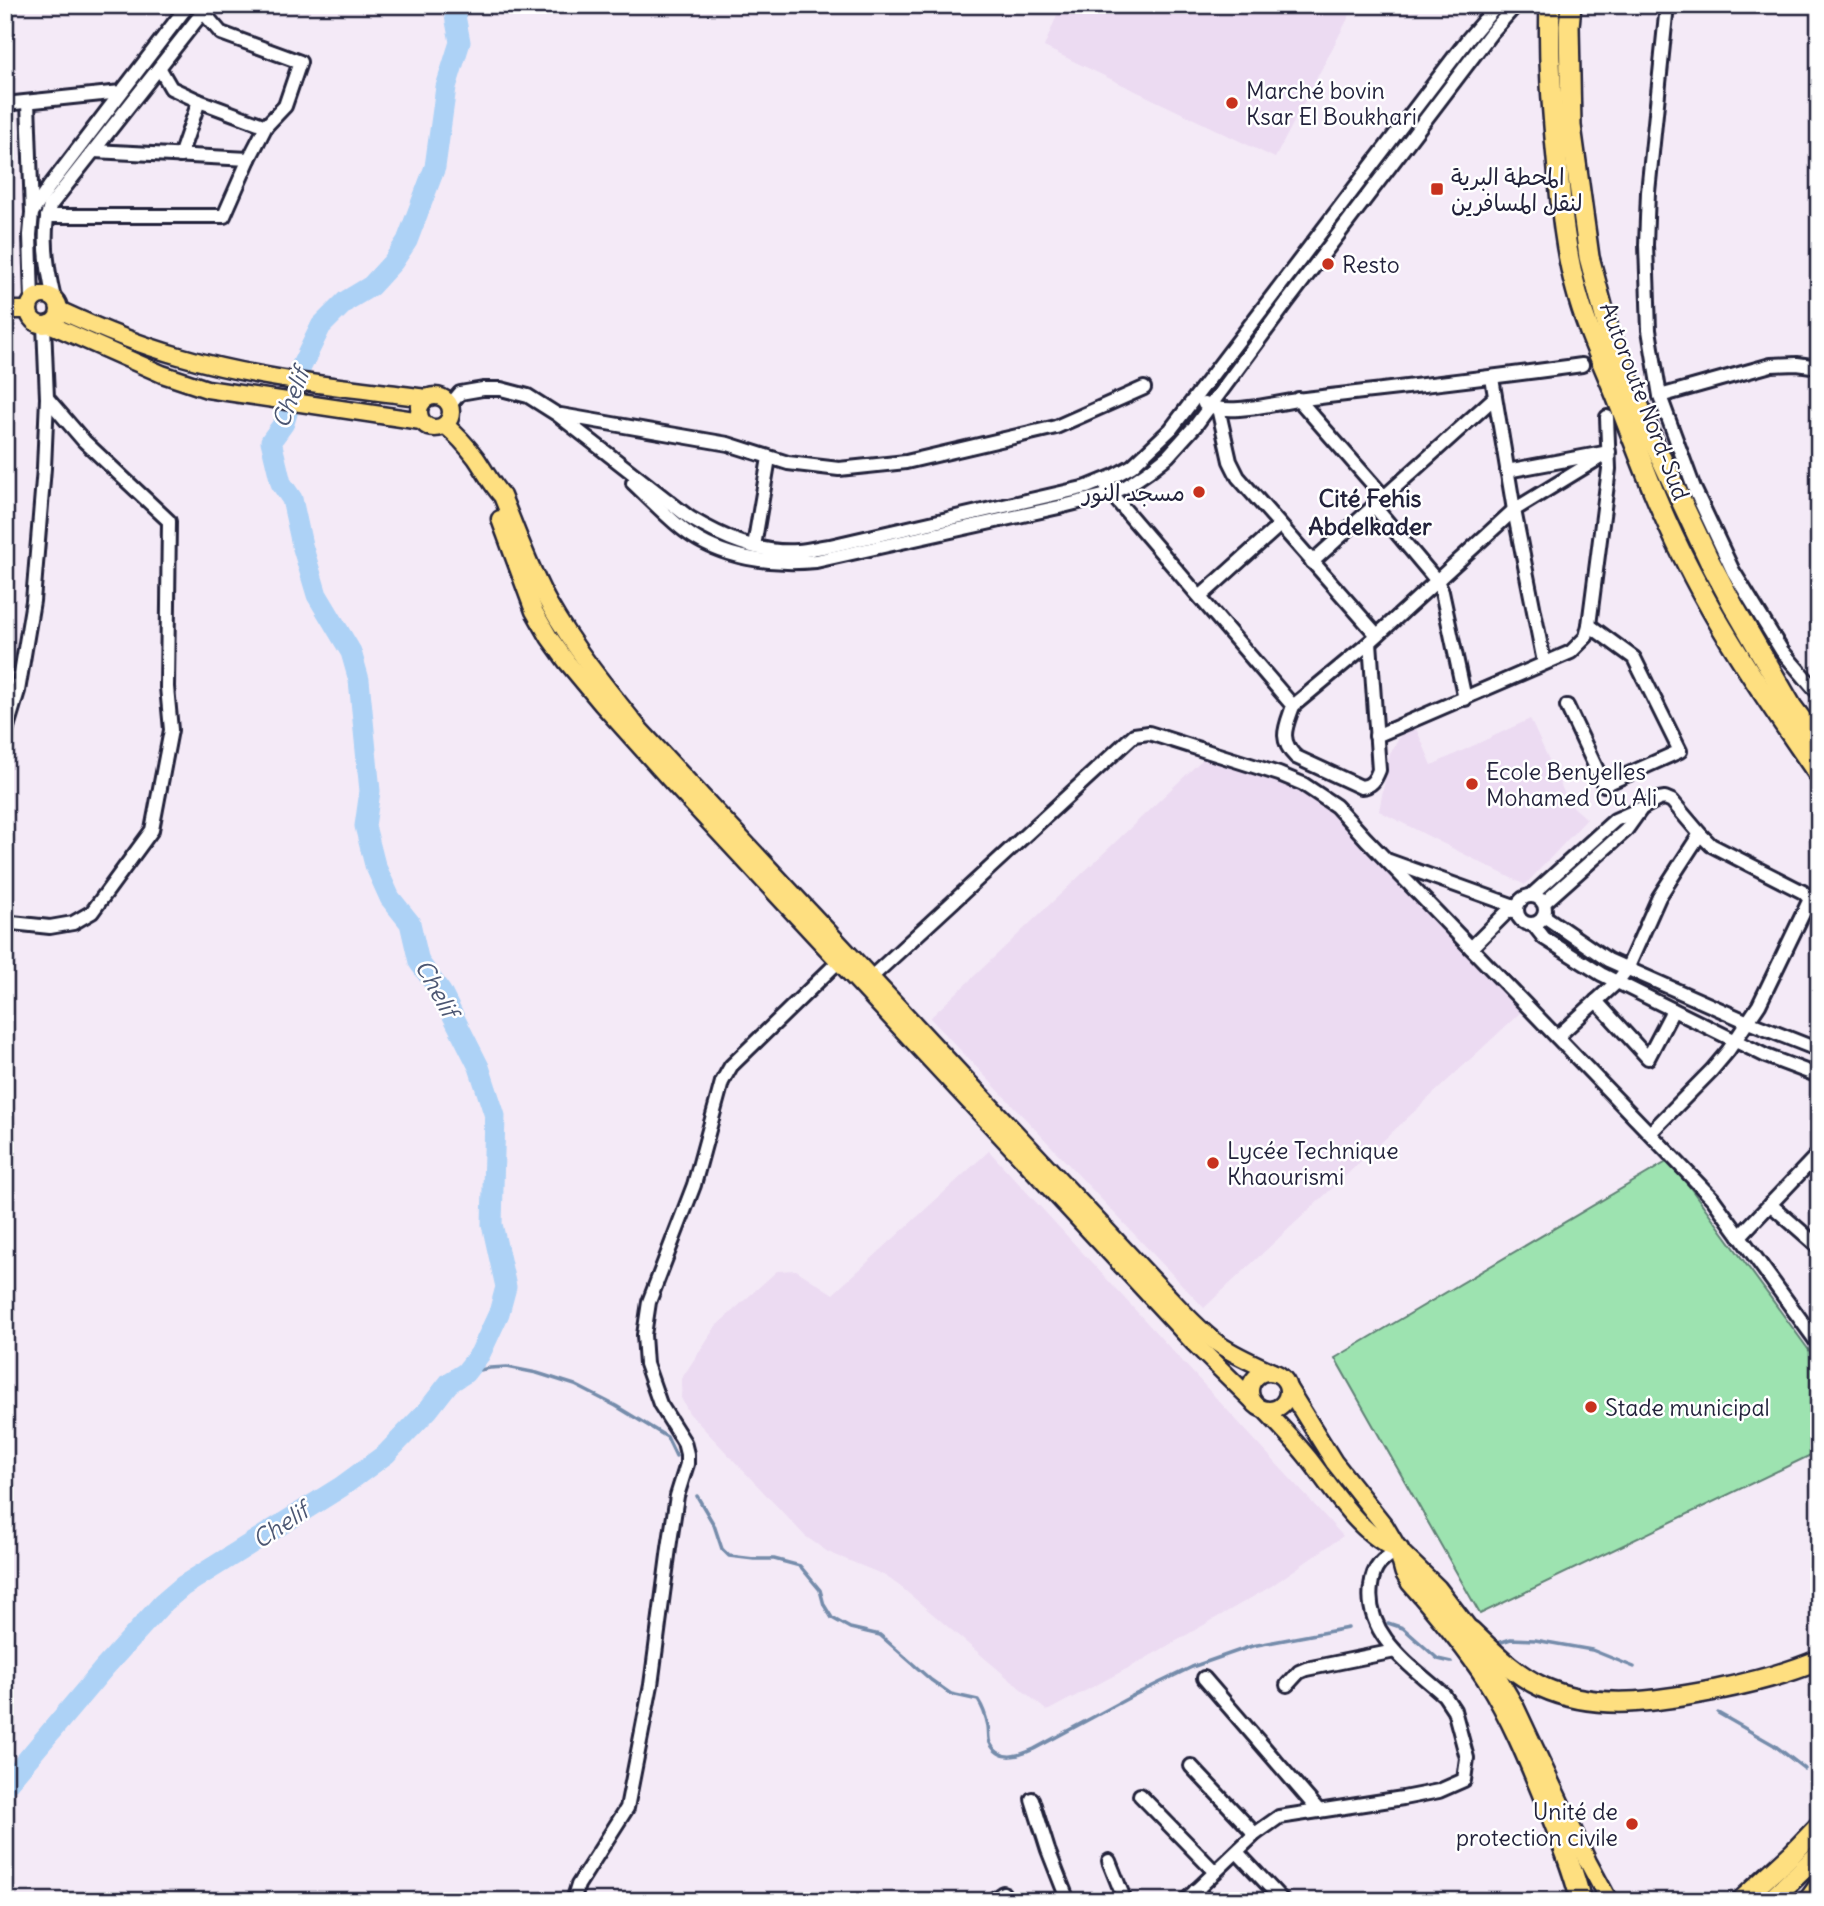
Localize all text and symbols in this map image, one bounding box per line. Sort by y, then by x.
place label: Marché bovin Ksar El Boukhari [1246,76,1417,131]
marker: Marché bovin Ksar El Boukhari [1224,95,1240,111]
place label: المحطة البرية لنقل المسافرين [1451,162,1583,217]
marker: المحطة البرية لنقل المسافرين [1429,181,1445,197]
place label: Resto [1342,250,1400,279]
marker: Resto [1320,256,1336,272]
street label: Autoroute Nord-Sud [1594,298,1696,504]
water label: Chelif [265,359,317,432]
place label: مسجد النور [1081,478,1185,508]
district label: Cité Fehis Abdelkader [1308,483,1432,541]
marker: مسجد النور [1191,484,1207,500]
place label: Ecole Benyelles Mohamed Ou Ali [1486,757,1657,812]
marker: Ecole Benyelles Mohamed Ou Ali [1464,776,1480,792]
water label: Chelif [409,954,467,1027]
place label: Lycée Technique Khaourismi [1227,1136,1399,1191]
marker: Lycée Technique Khaourismi [1205,1155,1221,1171]
place label: Stade municipal [1605,1393,1770,1422]
marker: Stade municipal [1583,1399,1599,1415]
water label: Chelif [246,1493,318,1555]
place label: Unité de protection civile [1456,1797,1618,1852]
marker: Unité de protection civile [1624,1816,1640,1832]

